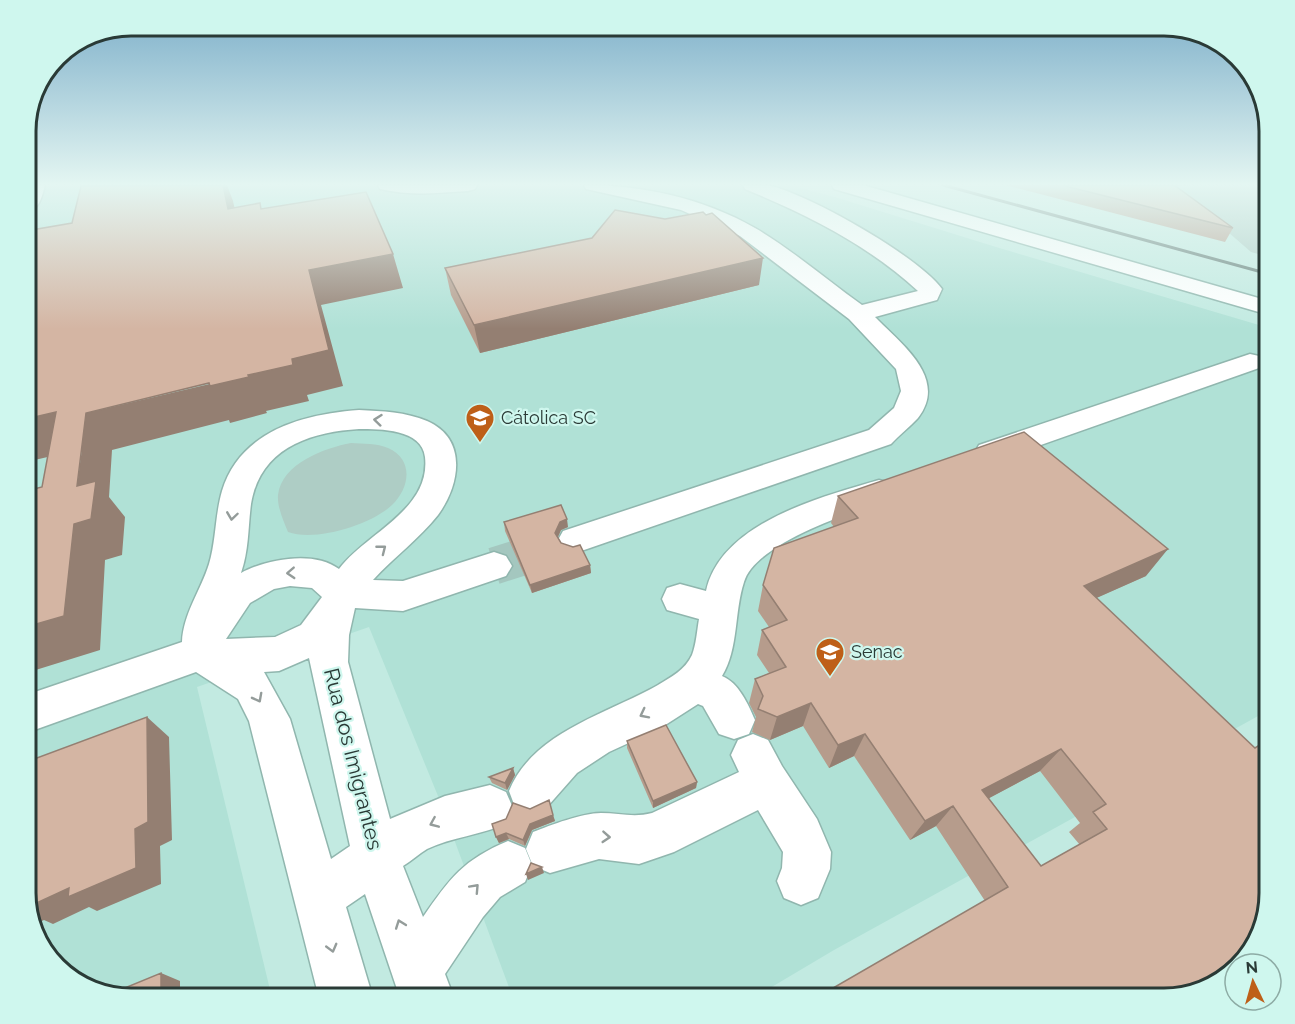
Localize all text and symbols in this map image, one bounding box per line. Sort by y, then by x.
school or university icon: Cátolica SC [464,402,496,444]
place label: Cátolica SC [501,407,596,428]
one-way arrow [373,414,382,427]
one-way arrow [227,511,239,520]
one-way arrow [375,545,386,556]
one-way arrow [287,567,296,580]
school or university icon: Senac [814,636,846,678]
place label: Senac [851,641,903,662]
street label: Rua dos Imigrantes [319,666,388,852]
one-way arrow [251,691,262,702]
one-way arrow [639,707,650,719]
one-way arrow [429,816,440,828]
one-way arrow [602,830,611,843]
one-way arrow [468,885,479,895]
one-way arrow [395,919,408,929]
one-way arrow [325,942,337,952]
north arrow [1223,952,1283,1012]
text: N [1245,958,1259,978]

